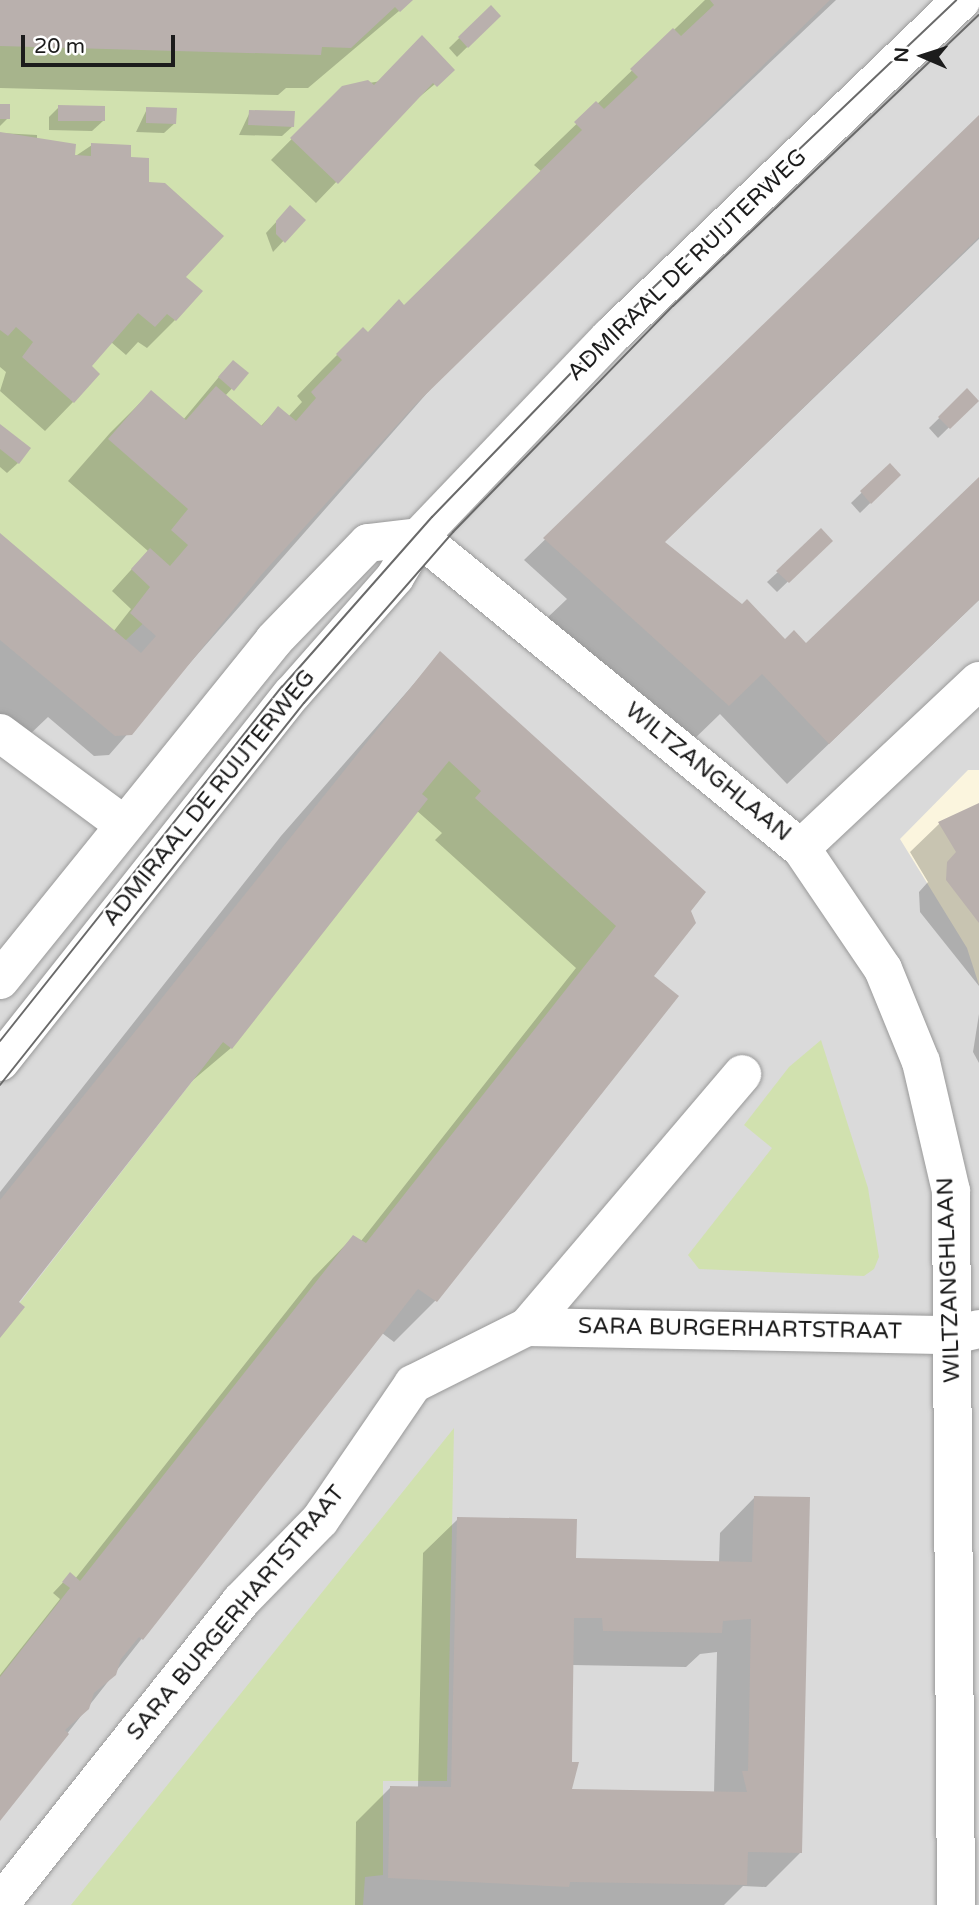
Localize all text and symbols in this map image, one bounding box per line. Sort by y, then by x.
scale bar [24,21,178,65]
north arrow [888,21,958,91]
text: 20 m [34,34,85,59]
text: N [891,47,913,63]
street label: ADMIRAAL DE RUIJTERWEG [562,143,812,387]
street label: ADMIRAAL DE RUIJTERWEG [97,664,321,932]
street label: WILTZANGHLAAN [619,697,797,847]
street label: WILTZANGHLAAN [932,1177,966,1383]
street label: SARA BURGERHARTSTRAAT [578,1312,902,1346]
street label: SARA BURGERHARTSTRAAT [121,1480,351,1746]

